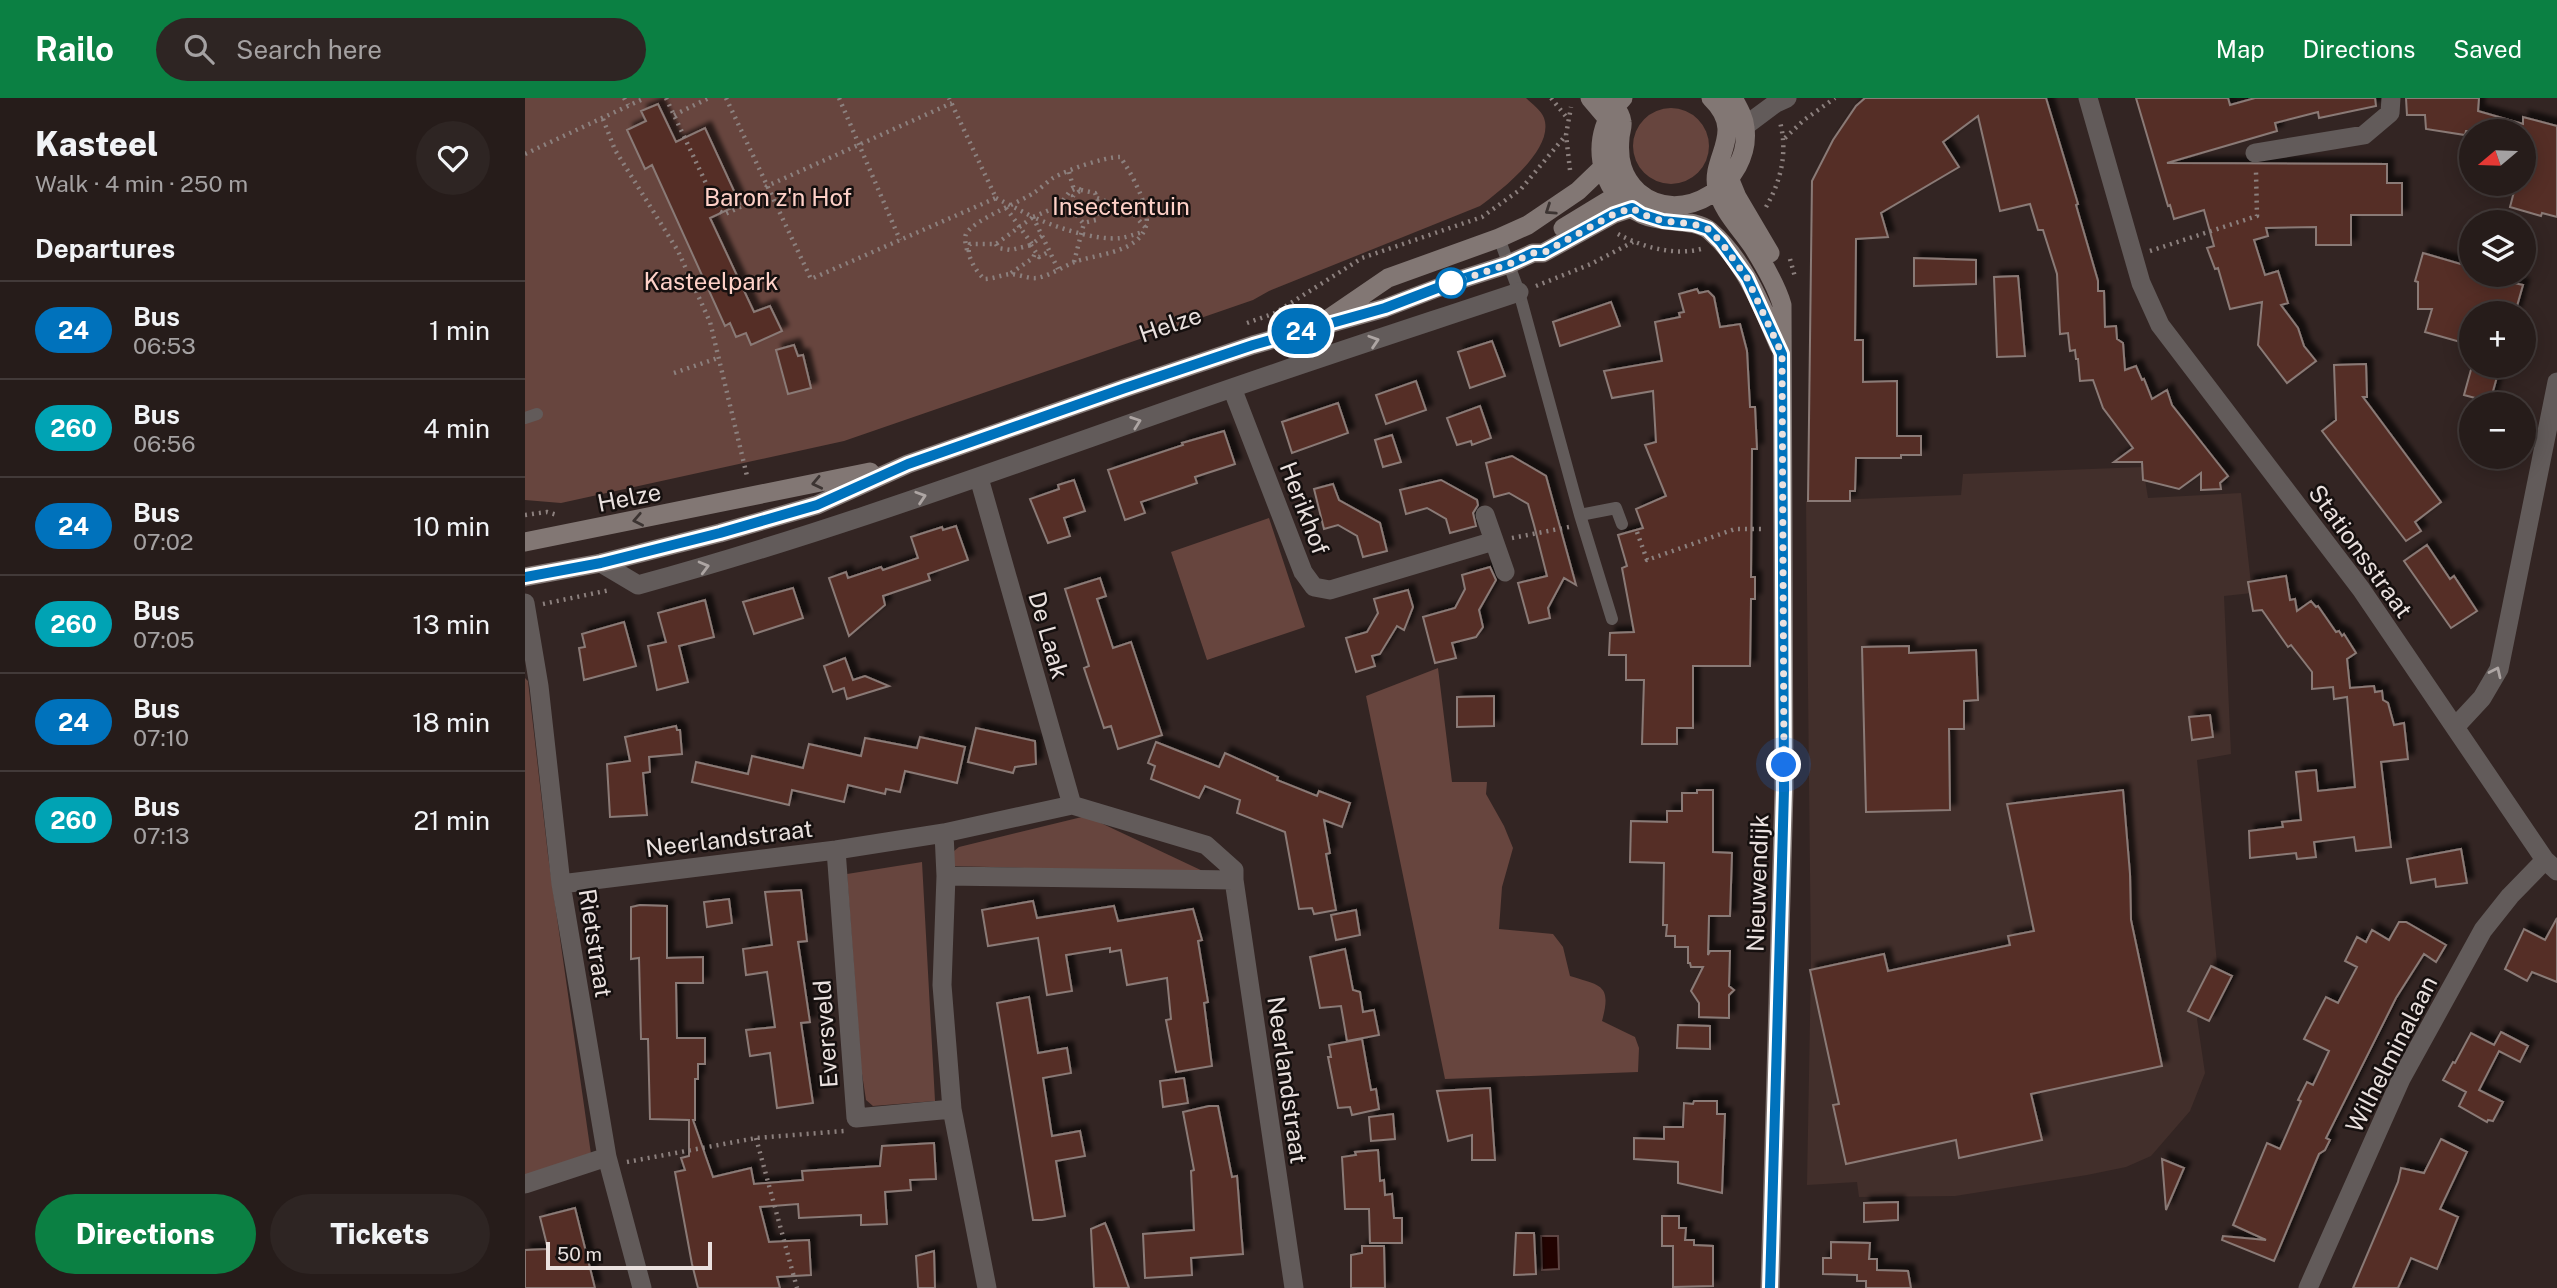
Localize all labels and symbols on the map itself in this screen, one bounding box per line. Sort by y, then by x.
north arrow [2459,119,2536,196]
park label: Baron z'n Hof [704,183,852,211]
park label: Insectentuin [1052,192,1190,220]
one-way arrow [1545,202,1558,214]
park label: Kasteelpark [644,267,778,295]
unlabelled marker [1436,268,1466,298]
street label: Helze [1135,300,1205,348]
line badge: 24 [1269,308,1333,354]
one-way arrow [1368,334,1380,349]
one-way arrow [1129,416,1141,430]
street label: Herikhof [1275,458,1335,558]
one-way arrow [811,475,823,490]
street label: Helze [595,477,663,517]
street label: Stationsstraat [2303,479,2419,623]
one-way arrow [914,491,927,505]
one-way arrow [632,512,644,527]
one-way arrow [698,560,710,575]
street label: De Laak [1023,588,1075,682]
one-way arrow [2488,667,2502,679]
your location [1766,747,1801,782]
street label: Neerlandstraat [644,814,814,862]
street label: Nieuwendijk [1741,814,1773,952]
street label: Rietstraat [574,887,618,999]
street label: Wilhelminalaan [2339,971,2443,1137]
street label: Eversveld [807,979,843,1089]
street label: Neerlandstraat [1262,995,1314,1165]
scale bar [546,1239,712,1271]

